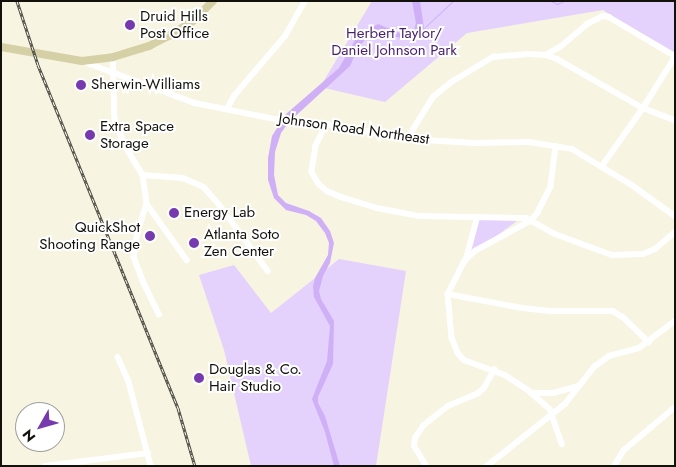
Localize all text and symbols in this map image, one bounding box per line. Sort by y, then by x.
place label: Druid Hills Post Office [140,7,209,42]
marker: Druid Hills Post Office [124,19,136,31]
park label: Herbert Taylor/ Daniel Johnson Park [331,24,457,59]
place label: Sherwin-Williams [91,76,200,94]
marker: Sherwin-Williams [75,79,87,91]
street label: Johnson Road Northeast [277,110,431,148]
place label: Extra Space Storage [100,117,174,152]
marker: Extra Space Storage [84,129,96,141]
place label: Energy Lab [184,204,255,222]
marker: Energy Lab [168,207,180,219]
place label: QuickShot Shooting Range [39,218,140,253]
place label: Atlanta Soto Zen Center [204,225,280,260]
marker: QuickShot Shooting Range [144,230,156,242]
marker: Atlanta Soto Zen Center [188,237,200,249]
place label: Douglas & Co. Hair Studio [209,360,302,395]
marker: Douglas & Co. Hair Studio [193,372,205,384]
north arrow [15,402,65,452]
text: N [18,425,40,446]

